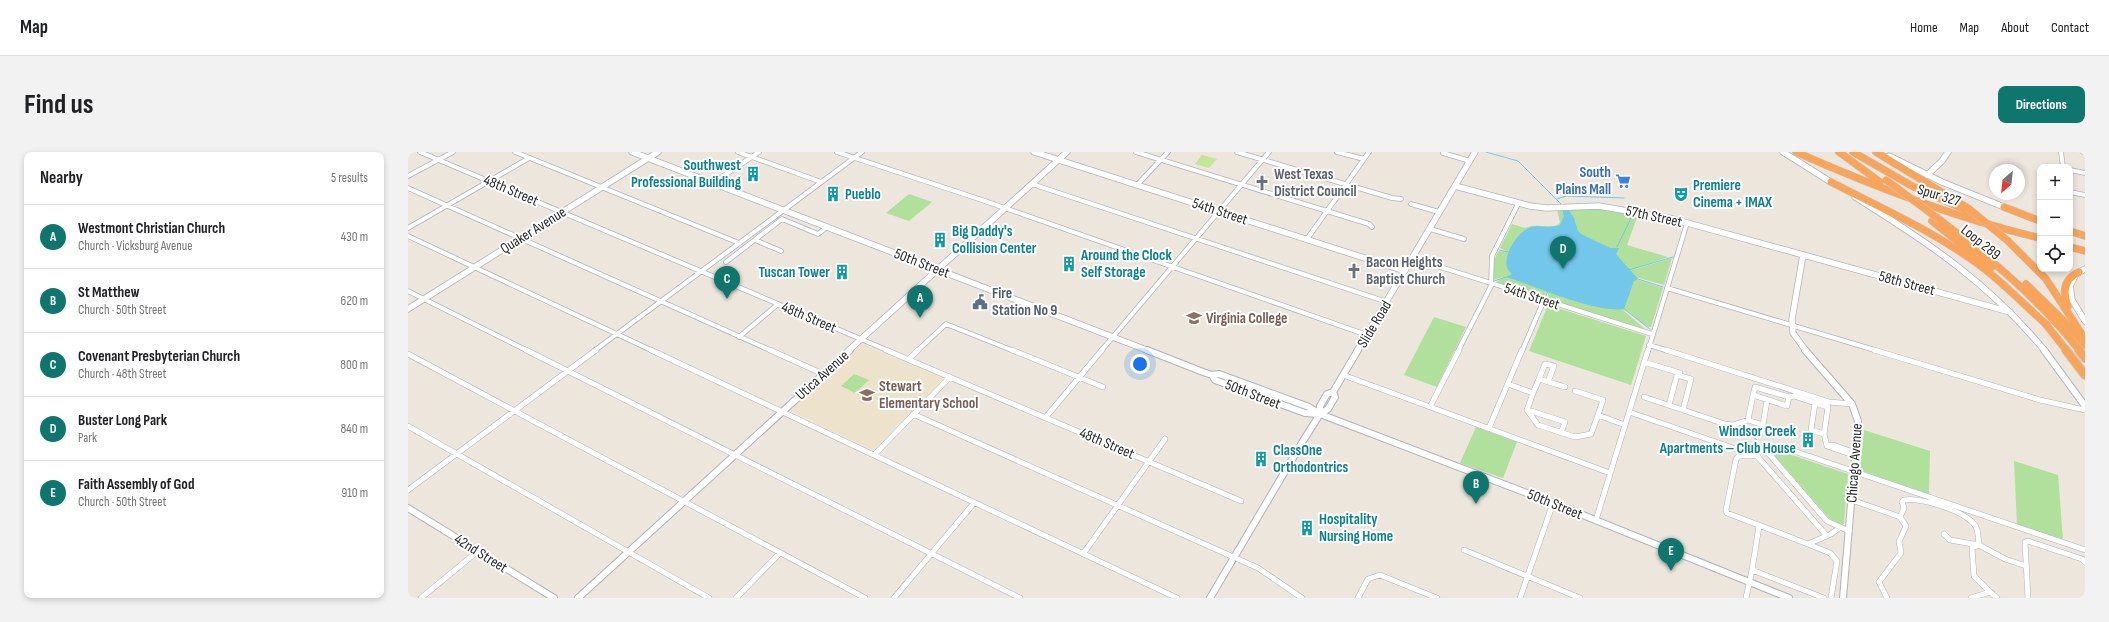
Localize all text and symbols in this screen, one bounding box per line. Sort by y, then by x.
text: Map [20,16,48,39]
text: Home [1910,19,1938,36]
text: Map [1960,19,1979,36]
text: About [2001,19,2029,36]
text: Contact [2051,19,2089,36]
button: Directions [1998,86,2085,123]
text: Find us [24,88,93,121]
place label: Southwest Professional Building [631,156,742,192]
place label: South Plains Mall [1556,163,1611,199]
north arrow [1989,164,2025,200]
map controls [2037,164,2073,272]
button: + [2037,164,2073,200]
building icon: Southwest Professional Building [744,165,762,183]
place label: West Texas District Council [1274,165,1357,201]
text: Nearby [40,168,83,188]
text: 5 results [331,170,368,186]
street label: 48th Street [480,170,542,211]
supermarket icon: South Plains Mall [1614,172,1632,190]
church icon: West Texas District Council [1253,174,1271,192]
place label: Premiere Cinema + IMAX [1693,176,1772,212]
street label: Spur 327 [1915,180,1963,211]
building icon: Pueblo [824,185,842,203]
place label: Pueblo [845,185,881,204]
theatre icon: Premiere Cinema + IMAX [1672,185,1690,203]
street label: 54th Street [1190,194,1250,230]
button: − [2037,200,2073,236]
street label: 57th Street [1624,201,1684,232]
street label: Quaker Avenue [497,203,570,258]
text: Westmont Christian Church [78,219,225,238]
street label: Loop 289 [1957,221,2004,264]
place label: Big Daddy's Collision Center [952,222,1037,258]
text: A [50,229,56,245]
text: 430 m [341,229,368,245]
building icon: Big Daddy's Collision Center [931,231,949,249]
pin: D [1550,236,1576,269]
button: locate [2037,236,2073,272]
text: Church · Vicksburg Avenue [78,238,192,254]
street label: 50th Street [891,244,953,283]
place label: Around the Clock Self Storage [1080,246,1172,282]
place label: Bacon Heights Baptist Church [1366,253,1445,289]
building icon: Around the Clock Self Storage [1060,255,1078,273]
church icon: Bacon Heights Baptist Church [1345,262,1363,280]
place label: Tuscan Tower [759,263,830,282]
building icon: Tuscan Tower [833,263,851,281]
pin: C [714,266,740,299]
street label: 58th Street [1877,267,1938,300]
street label: 54th Street [1502,279,1562,315]
text: St Matthew [78,283,140,302]
place label: Fire Station No 9 [992,284,1057,320]
pin: A [907,285,933,318]
text: B [50,293,56,309]
text: 620 m [341,293,368,309]
public building icon: Fire Station No 9 [971,293,989,311]
street label: 48th Street [778,297,840,338]
street label: Slide Road [1353,297,1396,351]
text: Church · 50th Street [78,302,166,318]
school or university icon: Virginia College [1185,309,1203,327]
place label: Virginia College [1206,309,1288,328]
street label: Utica Avenue [792,346,853,404]
text: Covenant Presbyterian Church [78,347,240,366]
your location [1130,354,1150,374]
text: C [50,357,56,373]
text: 800 m [340,357,368,373]
text: Church · 48th Street [78,366,167,382]
street label: 50th Street [1222,375,1284,414]
place label: Stewart Elementary School [879,377,978,413]
school or university icon: Stewart Elementary School [858,386,876,404]
text: Buster Long Park [78,411,167,430]
text: D [50,421,56,437]
text: 840 m [340,421,368,437]
place label: Windsor Creek Apartments – Club House [1659,422,1797,458]
street label: 48th Street [1076,423,1138,464]
street label: Chicago Avenue [1842,423,1867,503]
text: Park [78,430,97,446]
building icon: Windsor Creek Apartments – Club House [1799,431,1817,449]
place label: ClassOne Orthodontrics [1273,441,1349,477]
building icon: ClassOne Orthodontrics [1252,450,1270,468]
pin: B [1463,471,1489,504]
text: Faith Assembly of God [78,475,194,494]
text: E [50,485,56,501]
text: 910 m [341,485,368,501]
street label: 50th Street [1524,485,1586,524]
text: Church · 50th Street [78,494,166,510]
place label: Hospitality Nursing Home [1319,510,1393,546]
building icon: Hospitality Nursing Home [1298,519,1316,537]
street label: 42nd Street [451,530,511,577]
pin: E [1658,538,1684,571]

